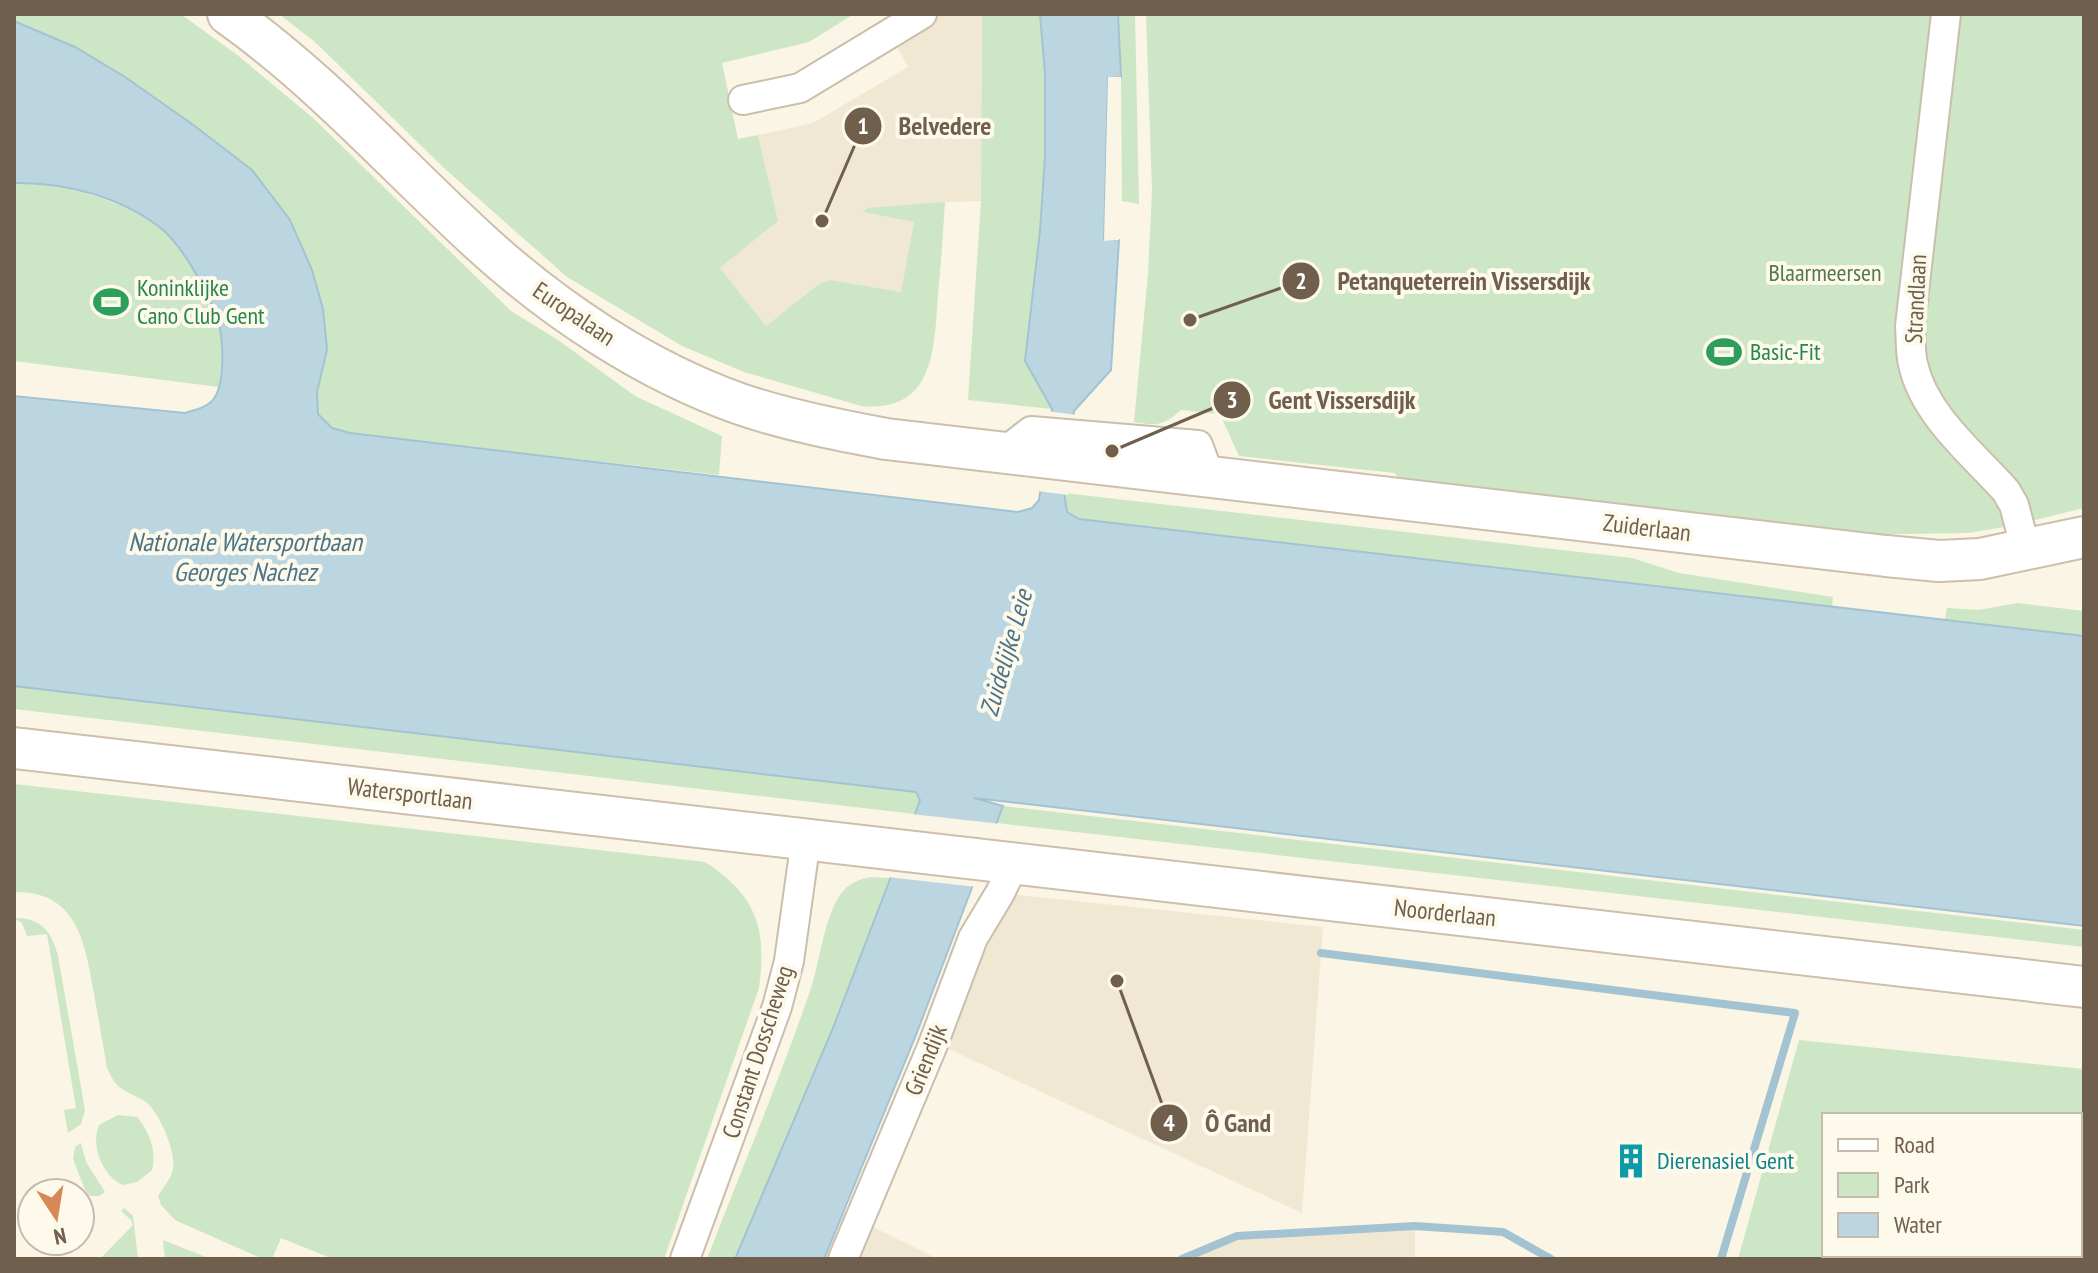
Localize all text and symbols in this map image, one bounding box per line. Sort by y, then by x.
callout: Belvedere [843,101,1008,151]
text: Belvedere [899,109,991,142]
text: 1 [857,110,869,141]
street label: Strandlaan [1898,254,1933,344]
callout: Petanqueterrein Vissersdijk [1281,256,1607,306]
park label: Blaarmeersen [1768,257,1882,288]
text: Petanqueterrein Vissersdijk [1337,264,1591,297]
text: 2 [1295,265,1307,296]
place label: Koninklijke Cano Club Gent [137,272,265,331]
street label: Europalaan [527,275,622,352]
sports icon: Koninklijke Cano Club Gent [92,283,130,321]
sports icon: Basic-Fit [1705,333,1743,371]
place label: Basic-Fit [1750,336,1821,367]
callout: Gent Vissersdijk [1212,375,1432,425]
text: Gent Vissersdijk [1268,383,1416,416]
text: 3 [1226,384,1238,415]
street label: Zuiderlaan [1602,507,1693,548]
water label: Nationale Watersportbaan Georges Nachez [128,525,363,588]
water label: Zuidelijke Leie [972,584,1040,720]
street label: Watersportlaan [346,770,474,817]
street label: Noorderlaan [1392,892,1498,933]
street label: Constant Dosscheweg [715,962,800,1142]
street label: Griendijk [897,1019,954,1100]
callout: Ô Gand [1149,1098,1288,1148]
text: Ô Gand [1205,1106,1271,1139]
text: 4 [1163,1107,1175,1138]
legend [1822,1113,2082,1257]
text: Road [1894,1129,1935,1160]
building icon: Dierenasiel Gent [1612,1142,1650,1180]
place label: Dierenasiel Gent [1657,1145,1795,1176]
text: Park [1894,1169,1930,1200]
north arrow [16,1177,96,1257]
text: Water [1894,1209,1942,1240]
text: N [51,1222,69,1251]

